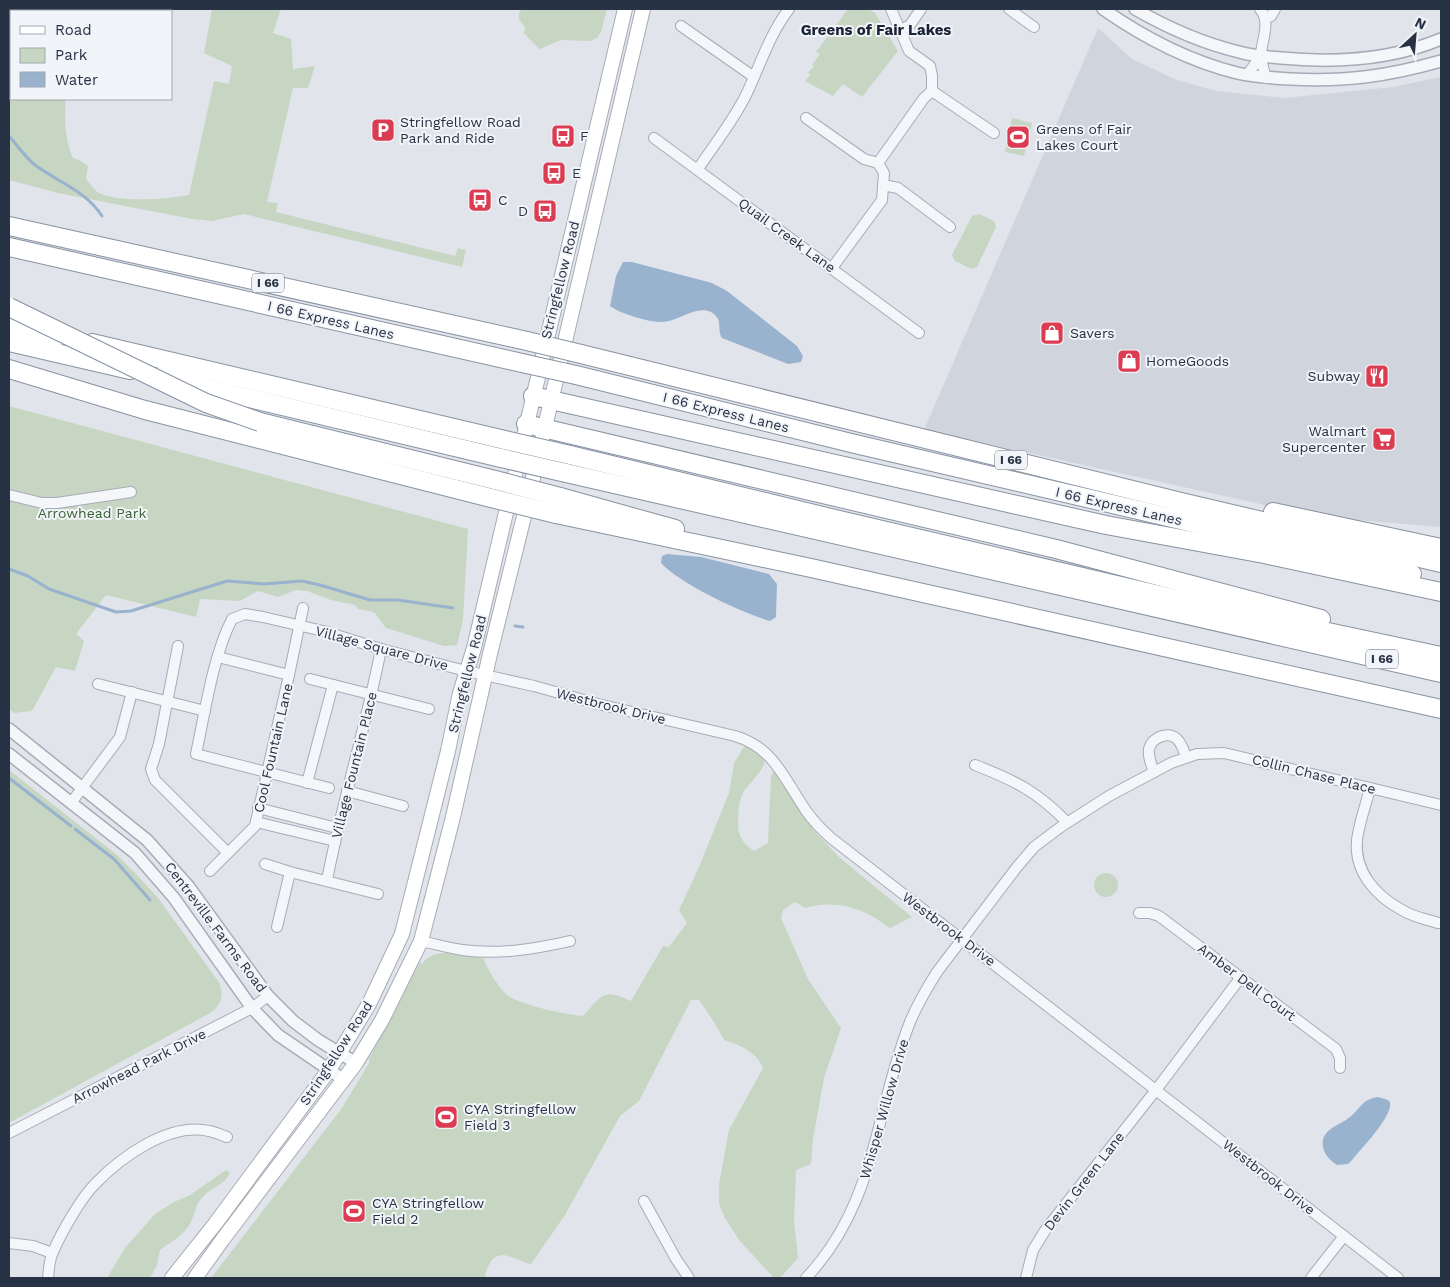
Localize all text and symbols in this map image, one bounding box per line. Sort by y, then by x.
legend [10,10,172,100]
north arrow [1390,10,1440,60]
text: N [1413,14,1429,33]
text: Road [55,21,92,39]
district label: Greens of Fair Lakes [801,21,951,39]
text: Park [55,46,88,64]
text: Water [55,71,98,89]
place label: Stringfellow Road Park and Ride [400,114,521,146]
parking icon: Stringfellow Road Park and Ride [370,117,396,143]
place label: Greens of Fair Lakes Court [1036,121,1132,153]
bus stop icon: F [550,123,576,149]
sports icon: Greens of Fair Lakes Court [1005,124,1031,150]
place label: F [580,128,589,144]
bus stop icon: E [541,160,567,186]
place label: E [572,165,581,181]
bus stop icon: C [467,187,493,213]
place label: C [498,192,508,208]
street label: Quail Creek Lane [735,194,839,276]
bus stop icon: D [532,198,558,224]
place label: D [518,203,528,219]
street label: Stringfellow Road [538,219,582,341]
road number: I 66 [252,274,284,292]
street label: I 66 Express Lanes [266,298,396,342]
shop icon: Savers [1039,320,1065,346]
place label: Savers [1070,325,1115,341]
shop icon: HomeGoods [1116,348,1142,374]
place label: HomeGoods [1146,353,1229,369]
restaurant icon: Subway [1364,363,1390,389]
place label: Subway [1308,368,1361,384]
street label: I 66 Express Lanes [661,389,791,435]
place label: Walmart Supercenter [1282,423,1366,455]
supermarket icon: Walmart Supercenter [1371,426,1397,452]
road number: I 66 [995,450,1027,470]
street label: I 66 Express Lanes [1054,484,1184,528]
park label: Arrowhead Park [38,505,146,521]
street label: Stringfellow Road [445,613,489,735]
street label: Village Square Drive [314,623,450,673]
road number: I 66 [1366,650,1398,669]
street label: Cool Fountain Lane [250,682,296,814]
street label: Westbrook Drive [554,685,668,727]
street label: Village Fountain Place [328,690,380,840]
street label: Collin Chase Place [1251,751,1377,797]
street label: Centreville Farms Road [162,859,270,995]
street label: Westbrook Drive [899,889,999,969]
street label: Amber Dell Court [1195,940,1299,1024]
street label: Stringfellow Road [296,998,376,1108]
street label: Arrowhead Park Drive [69,1025,209,1107]
street label: Whisper Willow Drive [856,1037,912,1181]
place label: CYA Stringfellow Field 3 [464,1101,577,1133]
sports icon: CYA Stringfellow Field 3 [433,1104,459,1130]
street label: Devin Green Lane [1041,1129,1127,1233]
street label: Westbrook Drive [1220,1136,1318,1218]
place label: CYA Stringfellow Field 2 [372,1195,485,1227]
sports icon: CYA Stringfellow Field 2 [341,1198,367,1224]

